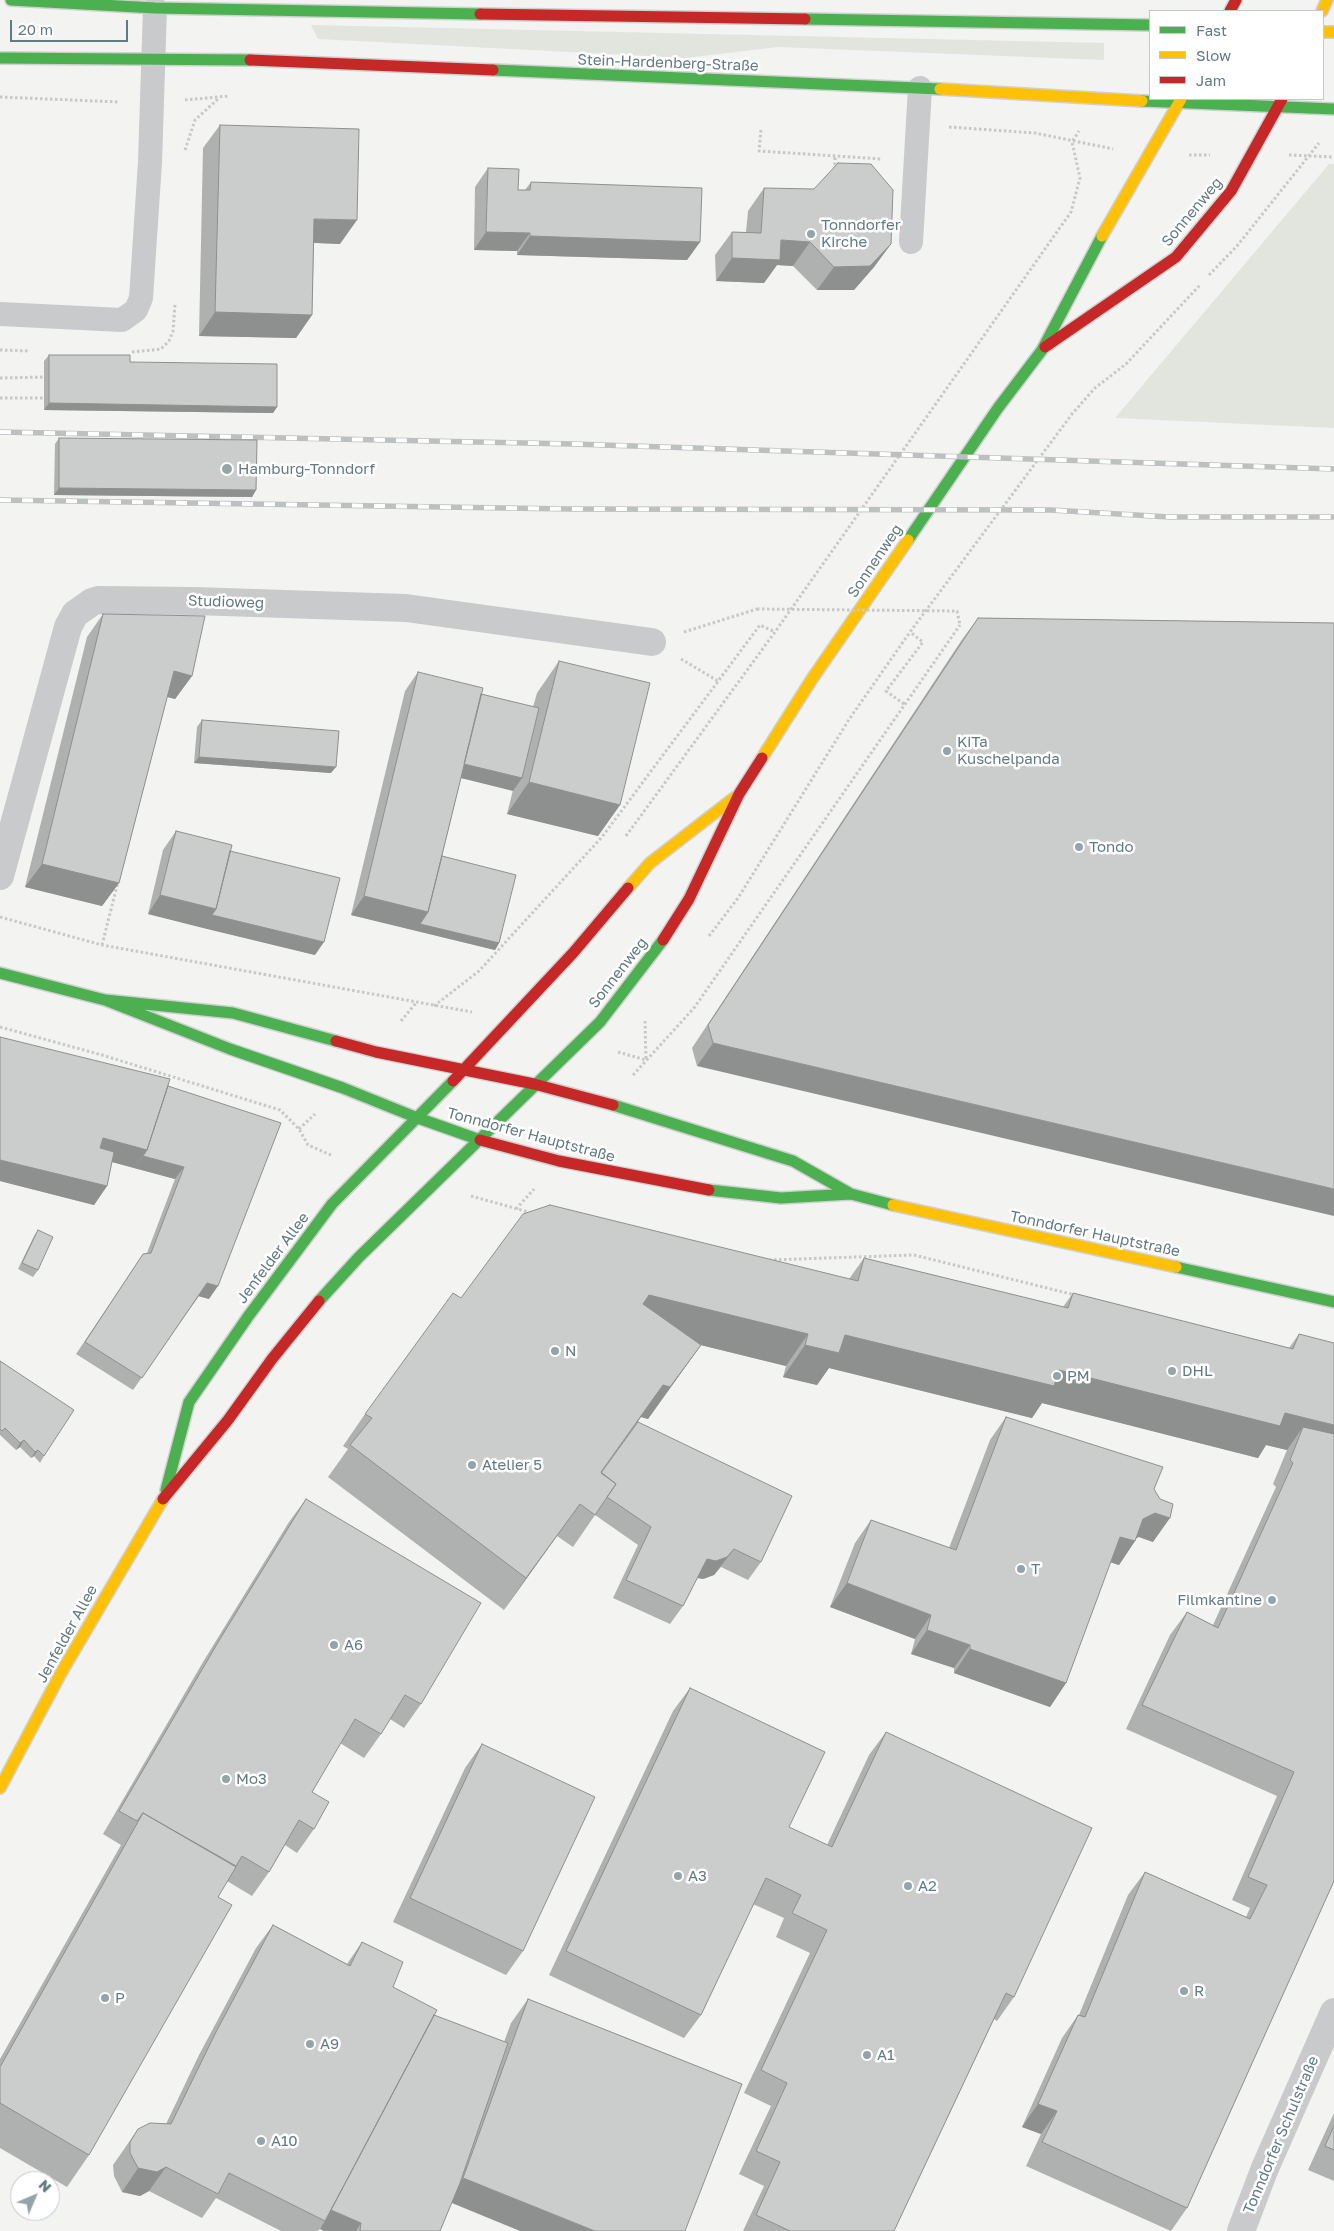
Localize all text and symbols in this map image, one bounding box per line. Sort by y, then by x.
scale bar [12,10,130,42]
legend [1149,10,1324,100]
text: 20 m [18,20,53,38]
text: Fast [1196,21,1227,39]
text: Slow [1196,46,1231,64]
street label: Stein-Hardenberg-Straße [577,51,759,75]
text: Jam [1196,71,1226,89]
street label: Sonnenweg [1158,174,1226,250]
place label: Tonndorfer Kirche [821,216,901,251]
marker: Tonndorfer Kirche [805,228,817,240]
place label: Hamburg-Tonndorf [238,460,375,478]
marker: Hamburg-Tonndorf [220,462,234,476]
street label: Sonnenweg [844,521,906,601]
street label: Studioweg [188,592,264,612]
place label: KiTa Kuschelpanda [957,733,1060,768]
marker: KiTa Kuschelpanda [941,745,953,757]
place label: Tondo [1089,838,1133,856]
marker: Tondo [1073,841,1085,853]
street label: Sonnenweg [585,934,651,1012]
street label: Tonndorfer Hauptstraße [445,1104,617,1166]
street label: Tonndorfer Hauptstraße [1008,1207,1182,1261]
street label: Jenfelder Allee [233,1209,313,1307]
place label: N [565,1342,576,1360]
marker: N [549,1345,561,1357]
place label: DHL [1182,1362,1212,1380]
marker: DHL [1166,1365,1178,1377]
place label: PM [1067,1367,1090,1385]
marker: PM [1051,1370,1063,1382]
place label: Atelier 5 [482,1456,542,1474]
marker: Atelier 5 [466,1459,478,1471]
place label: T [1031,1560,1040,1578]
marker: T [1015,1563,1027,1575]
street label: Jenfelder Allee [33,1582,101,1686]
place label: Filmkantine [1177,1591,1262,1609]
marker: Filmkantine [1266,1594,1278,1606]
place label: A6 [344,1636,363,1654]
marker: A6 [328,1639,340,1651]
place label: Mo3 [236,1770,267,1788]
marker: Mo3 [220,1773,232,1785]
place label: A3 [688,1867,707,1885]
marker: A3 [672,1870,684,1882]
place label: A2 [918,1877,937,1895]
marker: A2 [902,1880,914,1892]
place label: R [1194,1982,1204,2000]
marker: R [1178,1985,1190,1997]
place label: P [115,1989,125,2007]
marker: P [99,1992,111,2004]
place label: A9 [320,2035,339,2053]
marker: A9 [304,2038,316,2050]
place label: A1 [877,2046,894,2064]
marker: A1 [861,2049,873,2061]
street label: Tonndorfer Schulstraße [1240,2053,1322,2217]
place label: A10 [271,2132,298,2150]
marker: A10 [255,2135,267,2147]
north arrow [10,2171,60,2221]
text: N [35,2176,55,2196]

